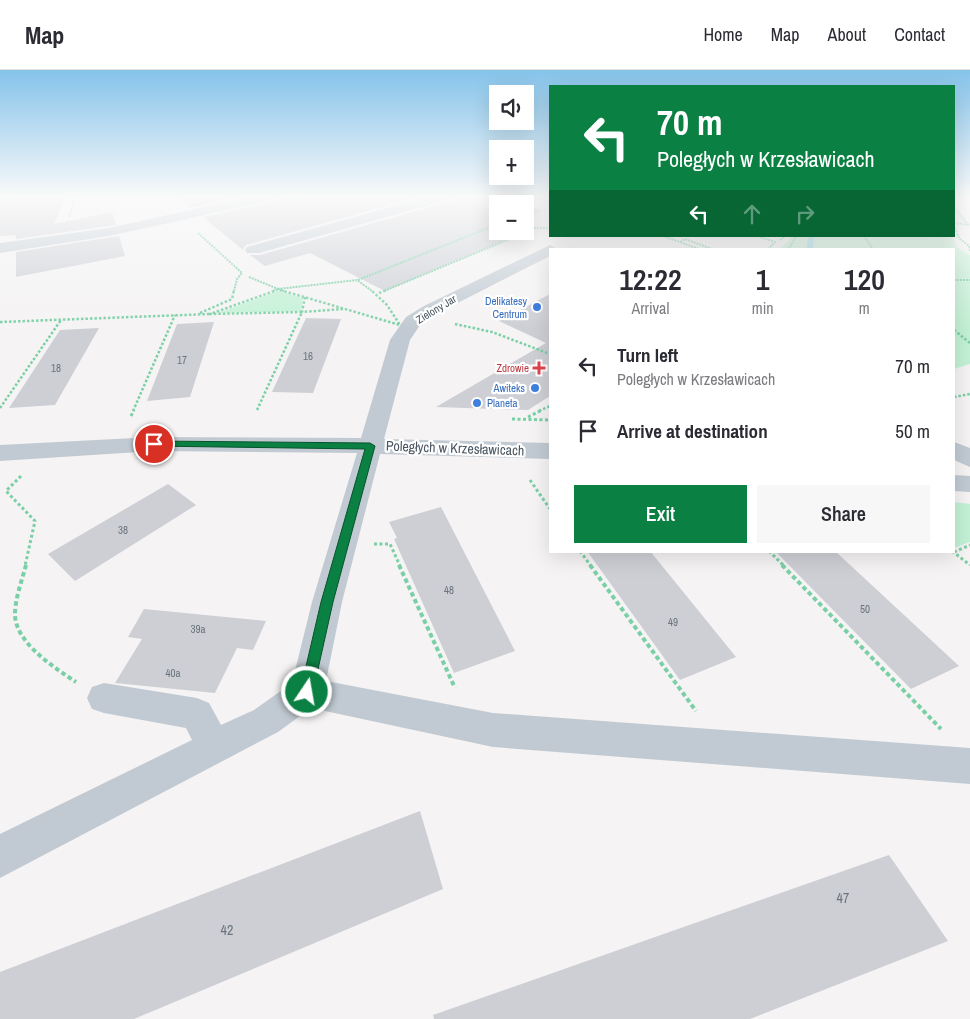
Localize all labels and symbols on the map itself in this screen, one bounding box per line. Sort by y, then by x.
street label: Zielony Jar [413,292,459,326]
place label: Delikatesy Centrum [485,294,527,321]
marker: Delikatesy Centrum [531,301,543,313]
house number: 16 [303,349,313,363]
house number: 17 [177,353,187,367]
house number: 18 [51,361,61,375]
place label: Zdrowie [496,361,529,375]
marker: Zdrowie [533,362,545,374]
place label: Awiteks [493,381,525,395]
marker: Awiteks [529,382,541,394]
place label: Planeta [487,396,518,410]
marker: Planeta [471,397,483,409]
pin [133,423,175,465]
street label: Poległych w Krzesławicach [386,437,524,459]
house number: 38 [118,523,128,537]
house number: 48 [444,583,454,597]
house number: 50 [860,602,870,616]
house number: 49 [668,615,678,629]
house number: 39a [190,622,206,636]
position arrow [280,665,332,717]
house number: 40a [165,666,181,680]
house number: 47 [837,889,849,907]
house number: 42 [221,921,233,939]

